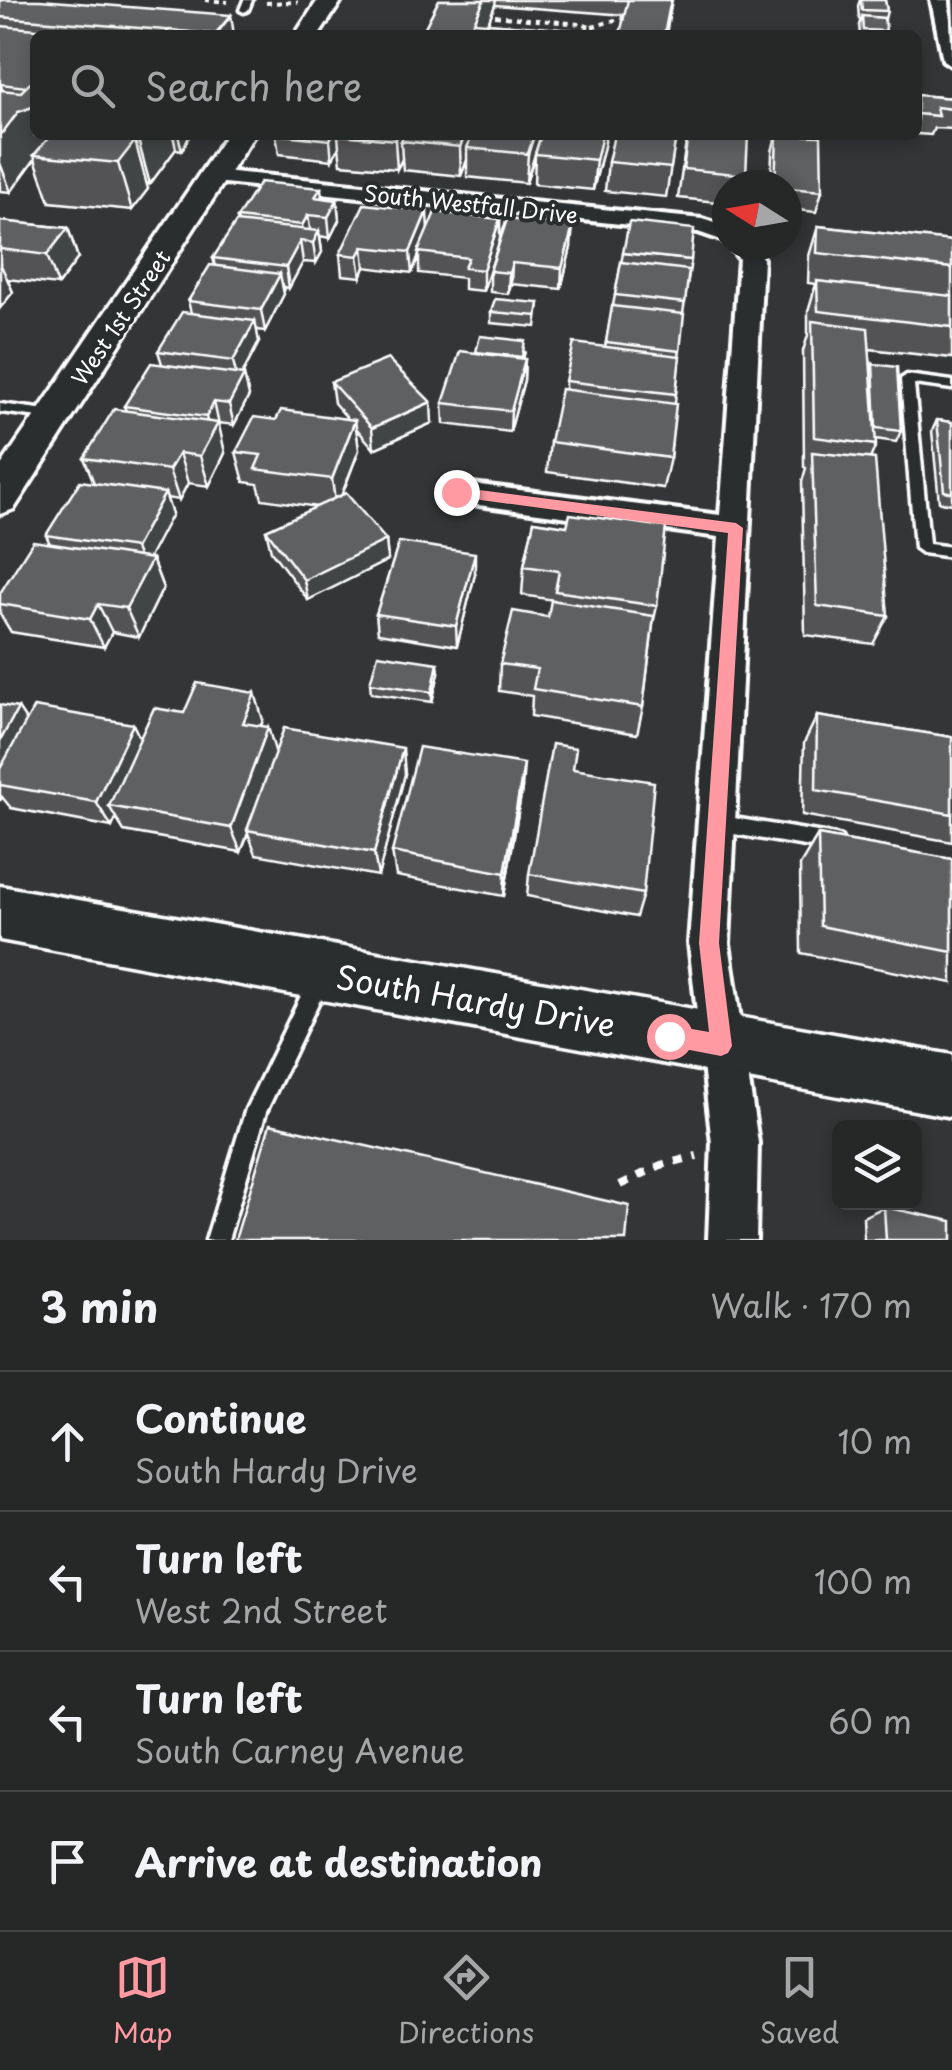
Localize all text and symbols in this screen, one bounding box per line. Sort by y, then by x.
search box [30,30,922,140]
text: Search here [145,57,362,114]
icon: search [65,58,120,113]
north arrow [712,170,802,260]
street label: South Westfall Drive [362,175,580,231]
street label: West 1st Street [62,243,178,391]
route end [434,470,480,516]
street label: South Hardy Drive [333,952,619,1048]
route start [647,1014,693,1060]
map controls [832,1120,922,1210]
button: layers [832,1120,922,1210]
text: 3 min [40,1274,158,1337]
text: Walk · 170 m [710,1281,912,1329]
text: Continue [135,1389,306,1446]
icon: ahead [40,1414,95,1469]
text: 10 m [838,1417,912,1465]
text: South Hardy Drive [135,1446,418,1494]
text: Turn left [135,1529,303,1586]
icon: left [40,1554,95,1609]
text: 100 m [814,1557,912,1605]
text: West 2nd Street [135,1586,387,1634]
text: Turn left [135,1669,303,1726]
icon: left [40,1694,95,1749]
text: 60 m [828,1697,912,1745]
text: South Carney Avenue [135,1726,465,1774]
text: Arrive at destination [135,1833,543,1890]
icon: arrive [40,1834,95,1889]
tab: Map [113,1950,173,2053]
tab: Directions [398,1950,534,2053]
tab: Saved [760,1950,839,2053]

